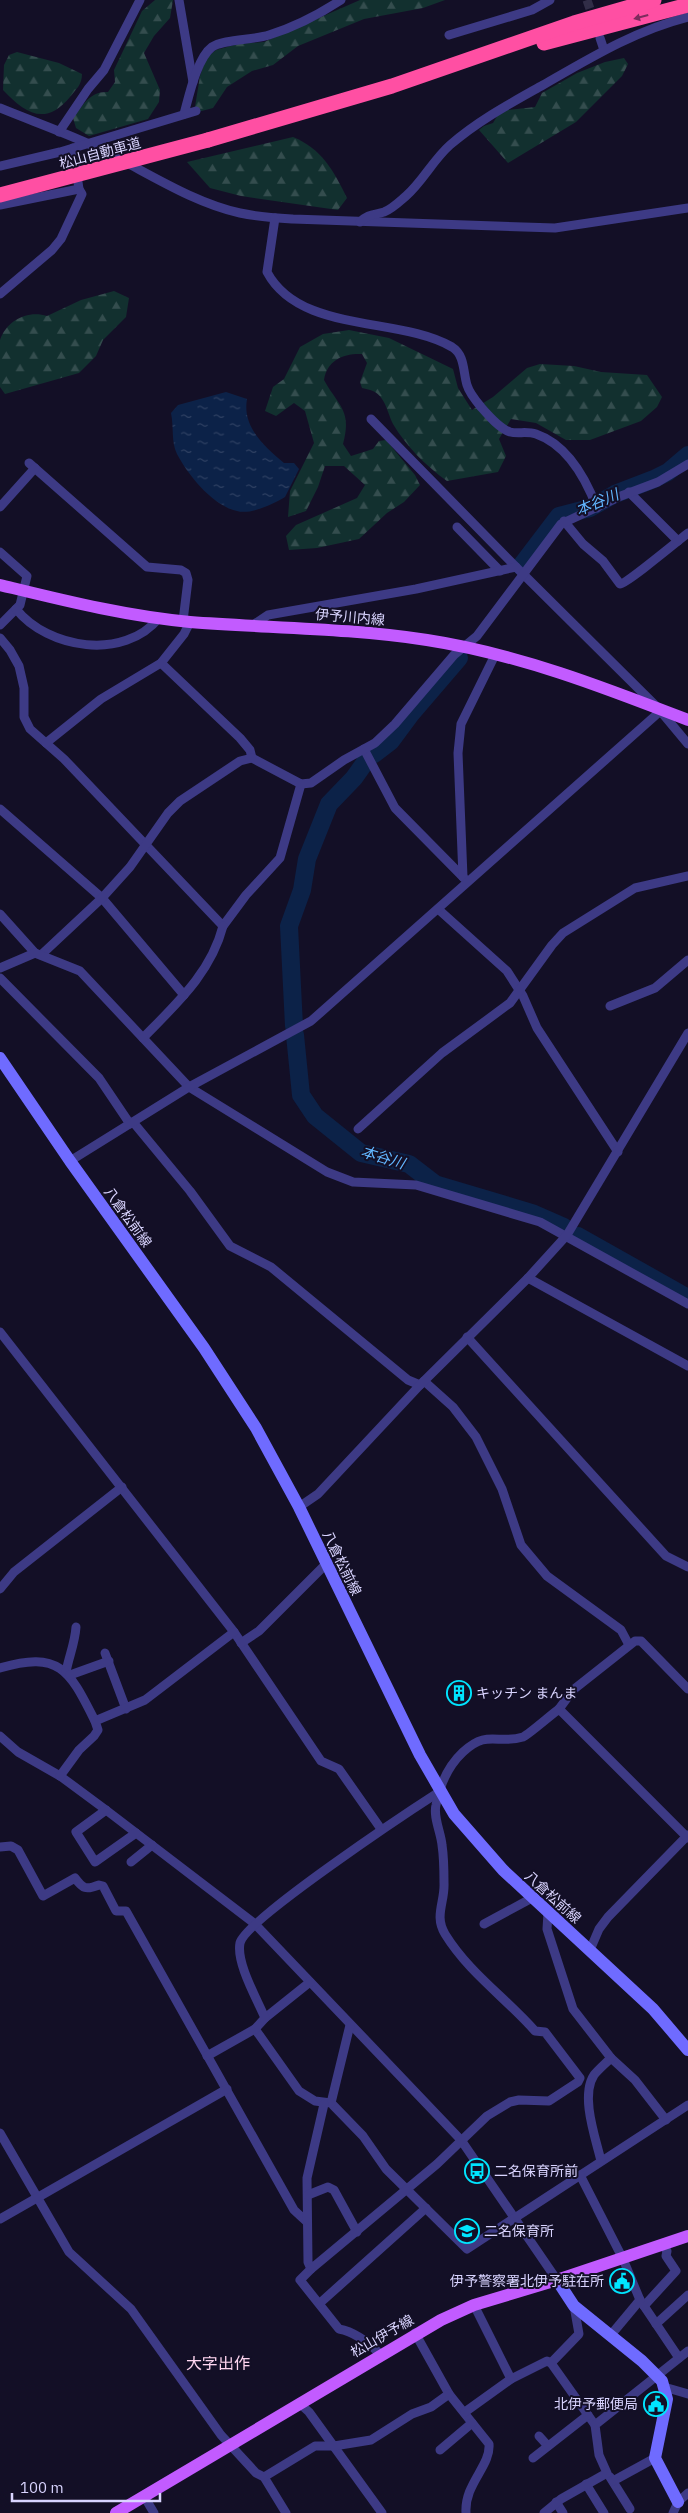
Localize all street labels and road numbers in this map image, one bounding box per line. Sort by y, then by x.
street label: 松山自動車道 [57,133,143,173]
street label: 伊予川内線 [314,605,386,629]
street label: 八倉松前線 [100,1183,156,1251]
street label: 八倉松前線 [319,1528,365,1598]
street label: 八倉松前線 [521,1867,585,1927]
street label: 松山伊予線 [347,2311,417,2361]

